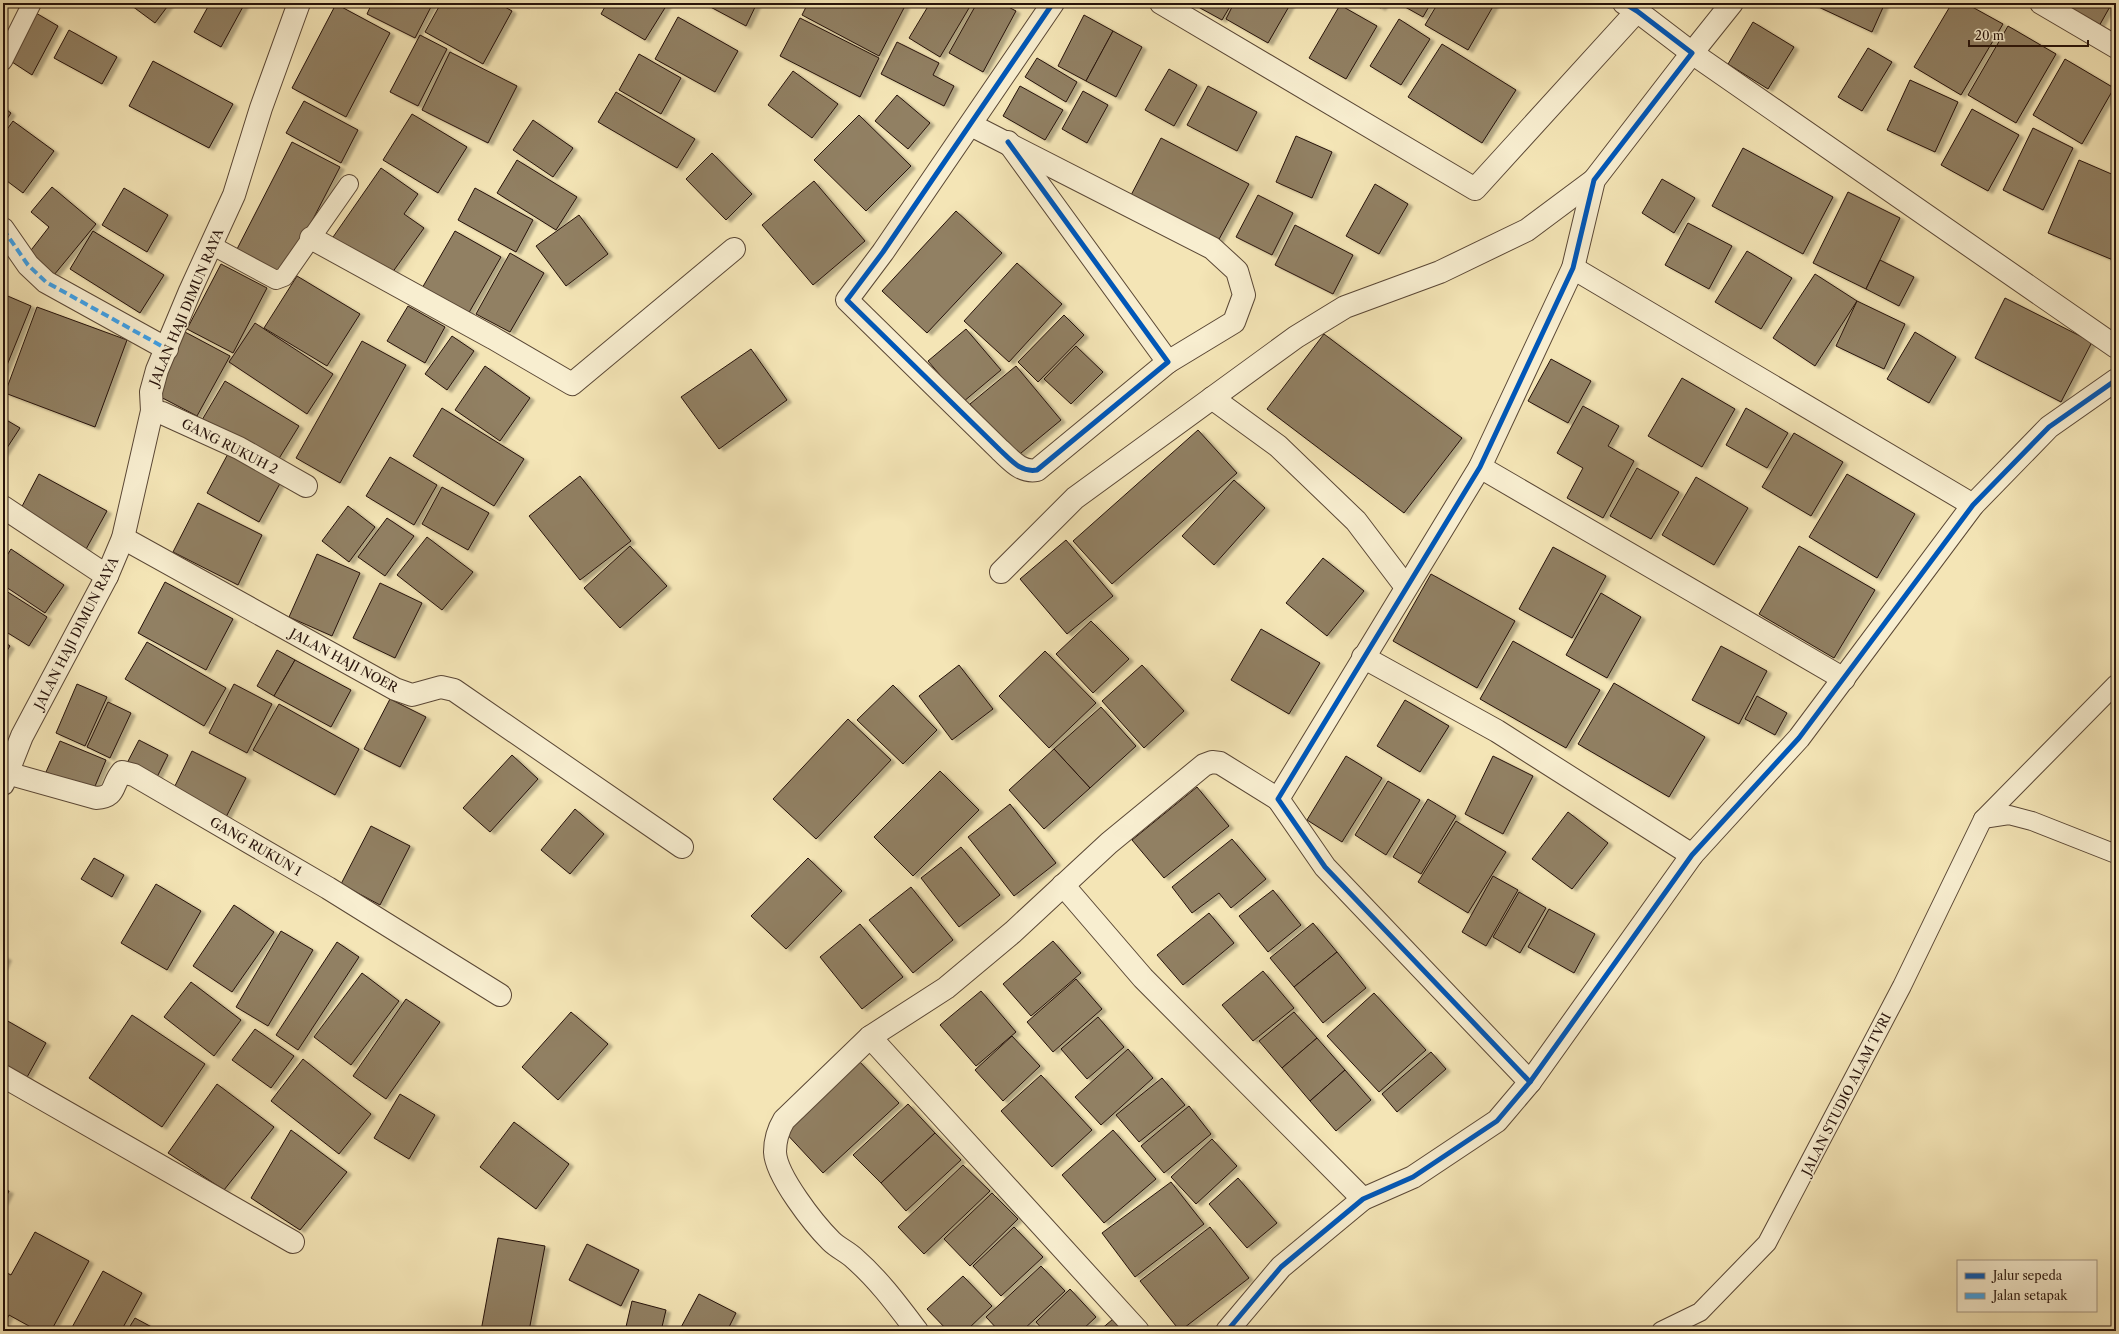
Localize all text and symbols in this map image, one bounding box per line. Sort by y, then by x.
scale bar [1969,22,2088,48]
text: 20 m [1975,28,2004,43]
street label: JALAN HAJI DIMUN RAYA [145,226,227,390]
street label: GANG RUKUH 2 [179,415,281,477]
street label: JALAN HAJI DIMUN RAYA [30,554,122,714]
street label: JALAN HAJI NOER [285,624,402,696]
street label: GANG RUKUN 1 [207,813,305,879]
street label: JALAN STUDIO ALAM TVRI [1797,1010,1894,1180]
legend [1957,1260,2097,1312]
text: Jalur sepeda [1991,1268,2063,1283]
text: Jalan setapak [1991,1288,2068,1303]

